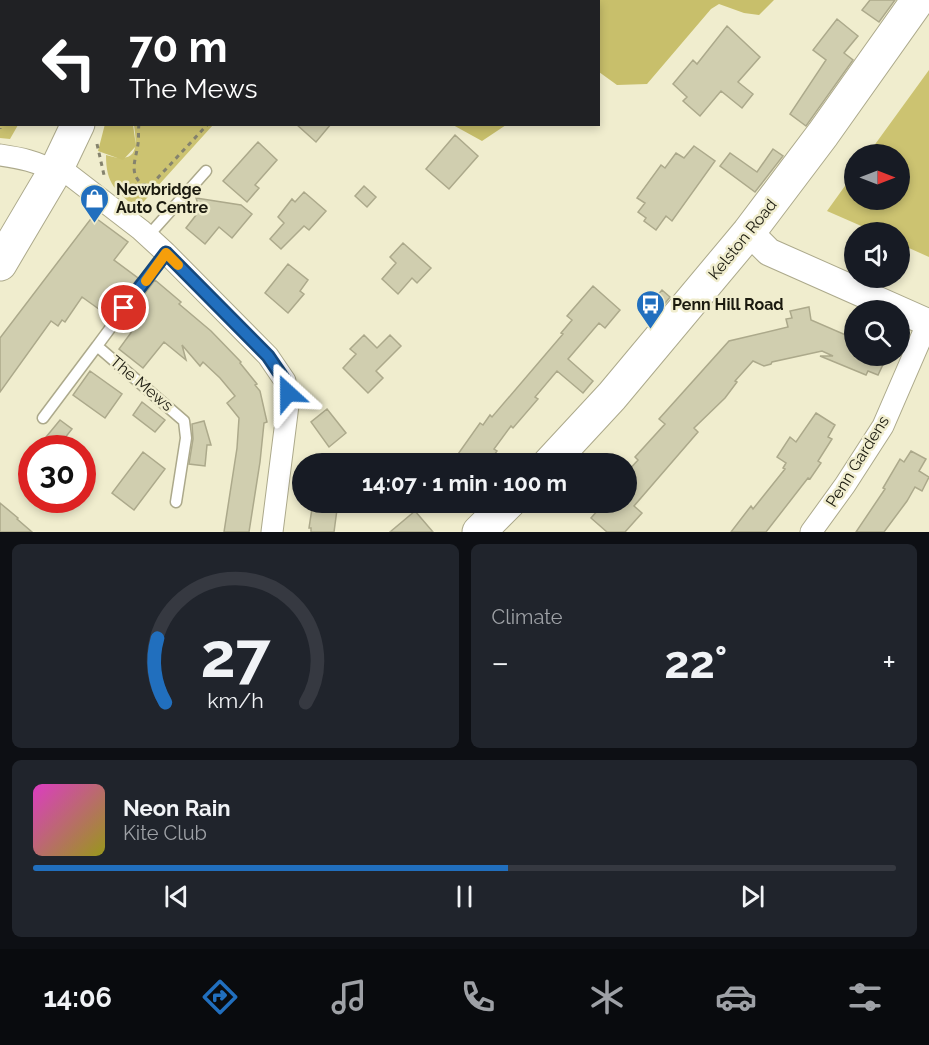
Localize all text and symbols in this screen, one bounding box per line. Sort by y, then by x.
text: 70 m [129,23,228,72]
icon: left [30,24,108,102]
text: The Mews [129,73,258,104]
north arrow [844,144,910,210]
map controls [844,144,910,366]
place label: Newbridge Auto Centre [116,180,208,217]
shop icon: Newbridge Auto Centre [79,182,111,224]
street label: Kelston Road [704,195,781,283]
button: sound [844,222,910,288]
pin [98,282,149,333]
bus stop icon: Penn Hill Road [635,288,667,330]
icon: arrive [107,291,140,324]
place label: Penn Hill Road [672,295,784,314]
button: search [844,300,910,366]
street label: The Mews [106,352,177,415]
position arrow [256,361,320,425]
street label: Penn Gardens [822,412,893,510]
speed limit sign: 30 [18,435,96,513]
text: 14:07 · 1 min · 100 m [362,470,567,496]
text: Climate [492,605,563,629]
text: 27 [200,618,271,692]
text: 22° [664,636,727,689]
text: − [492,643,509,682]
text: + [882,643,896,682]
text: km/h [207,688,264,713]
text: Neon Rain [123,795,231,821]
text: Kite Club [123,821,207,845]
icon: previous [160,880,193,913]
icon: pause [448,880,481,913]
icon: next [736,880,769,913]
icon: directions [199,976,241,1018]
icon: music [328,976,370,1018]
icon: phone [457,976,499,1018]
icon: climate [586,976,628,1018]
icon: car [715,976,757,1018]
icon: filters [844,976,886,1018]
text: 14:06 [43,982,112,1013]

